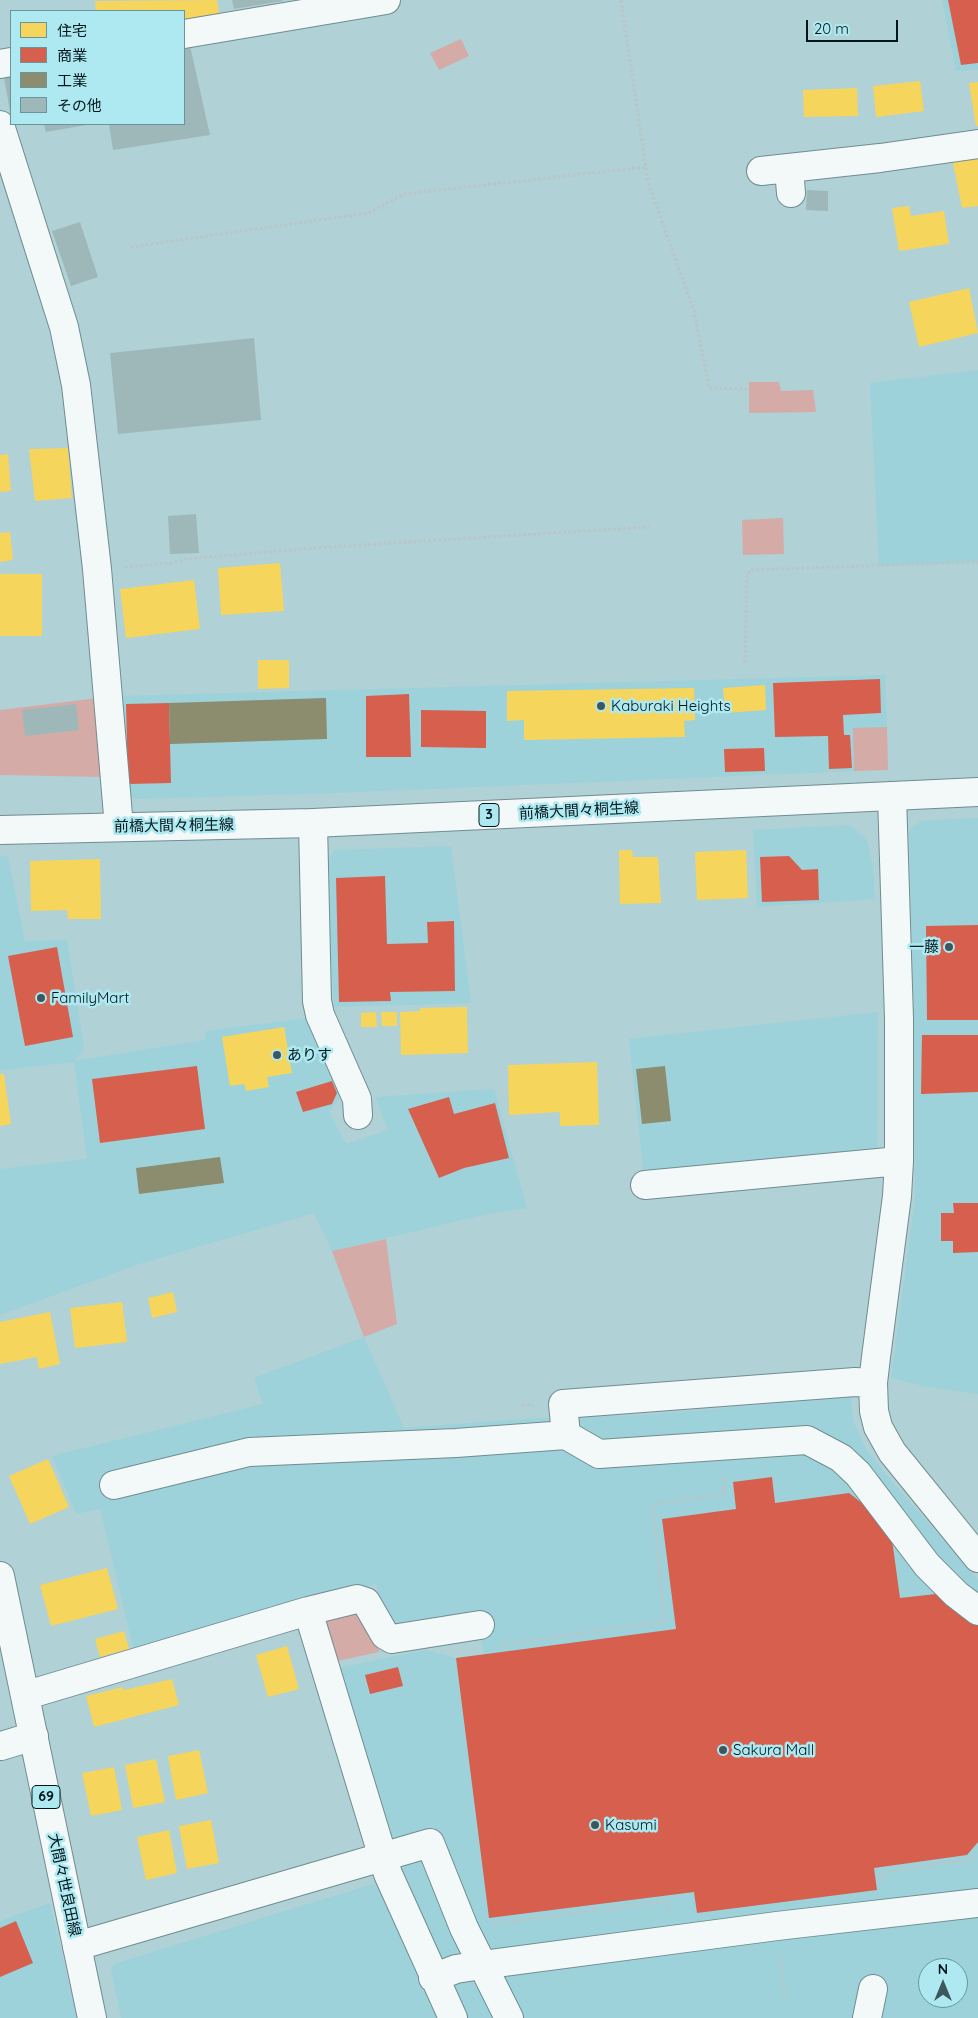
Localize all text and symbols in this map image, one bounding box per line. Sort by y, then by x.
legend [10,10,185,125]
scale bar [808,10,900,42]
text: 20 m [814,19,849,38]
text: 住宅 [57,21,87,40]
text: 商業 [57,46,87,65]
text: 工業 [57,71,87,90]
text: その他 [57,96,102,115]
place label: Kaburaki Heights [611,697,731,715]
marker: Kaburaki Heights [595,700,607,712]
street label: 前橋大間々桐生線 [519,799,639,823]
road number: 3 [479,804,499,826]
street label: 前橋大間々桐生線 [114,816,234,836]
place label: 一藤 [909,938,939,956]
marker: 一藤 [943,941,955,953]
place label: FamilyMart [51,989,129,1007]
marker: FamilyMart [35,992,47,1004]
place label: ありす [287,1046,332,1064]
marker: ありす [271,1049,283,1061]
place label: Sakura Mall [733,1741,814,1759]
marker: Sakura Mall [717,1744,729,1756]
road number: 69 [32,1785,60,1808]
place label: Kasumi [605,1816,657,1834]
marker: Kasumi [589,1819,601,1831]
street label: 大間々世良田線 [44,1832,84,1938]
north arrow [918,1958,968,2008]
text: N [938,1960,948,1978]

